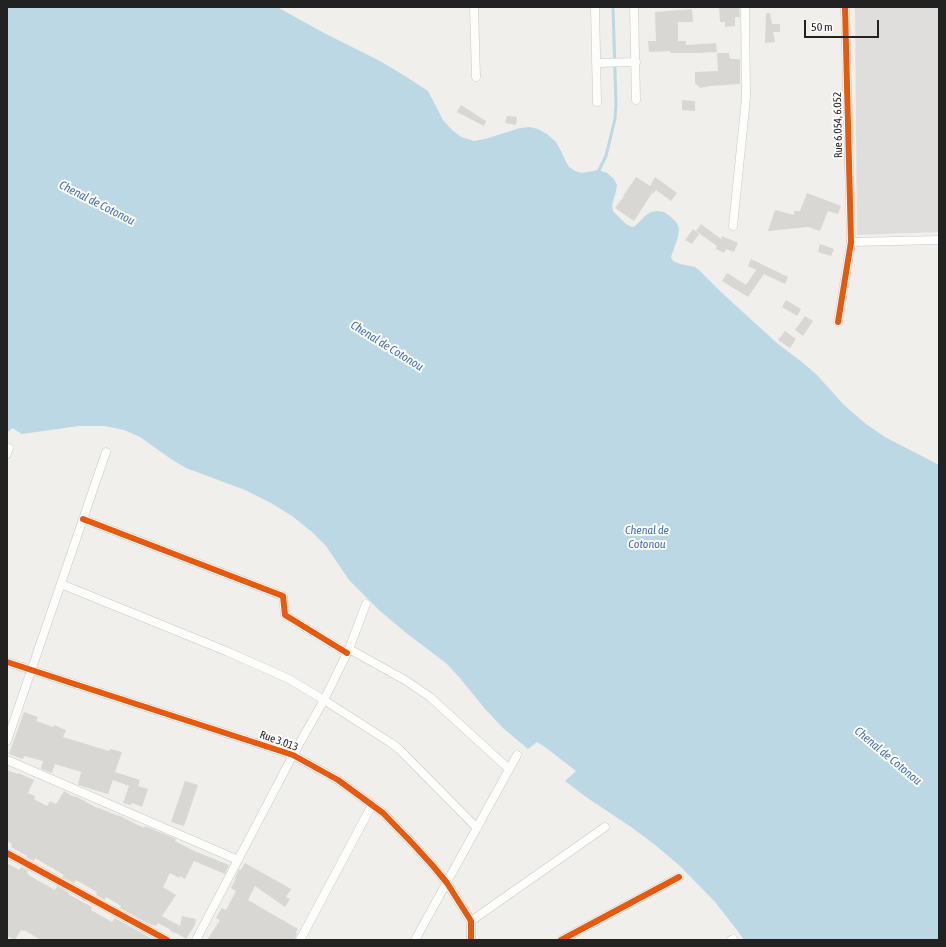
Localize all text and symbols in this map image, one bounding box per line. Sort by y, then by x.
scale bar [806,12,881,38]
text: 50 m [811,20,833,34]
street label: Rue 6.054, 6.052 [831,92,845,158]
water label: Chenal de Cotonou [57,178,137,228]
water label: Chenal de Cotonou [348,318,426,374]
water label: Chenal de Cotonou [625,523,669,551]
water label: Chenal de Cotonou [852,724,924,788]
street label: Rue 3.013 [258,728,300,754]

